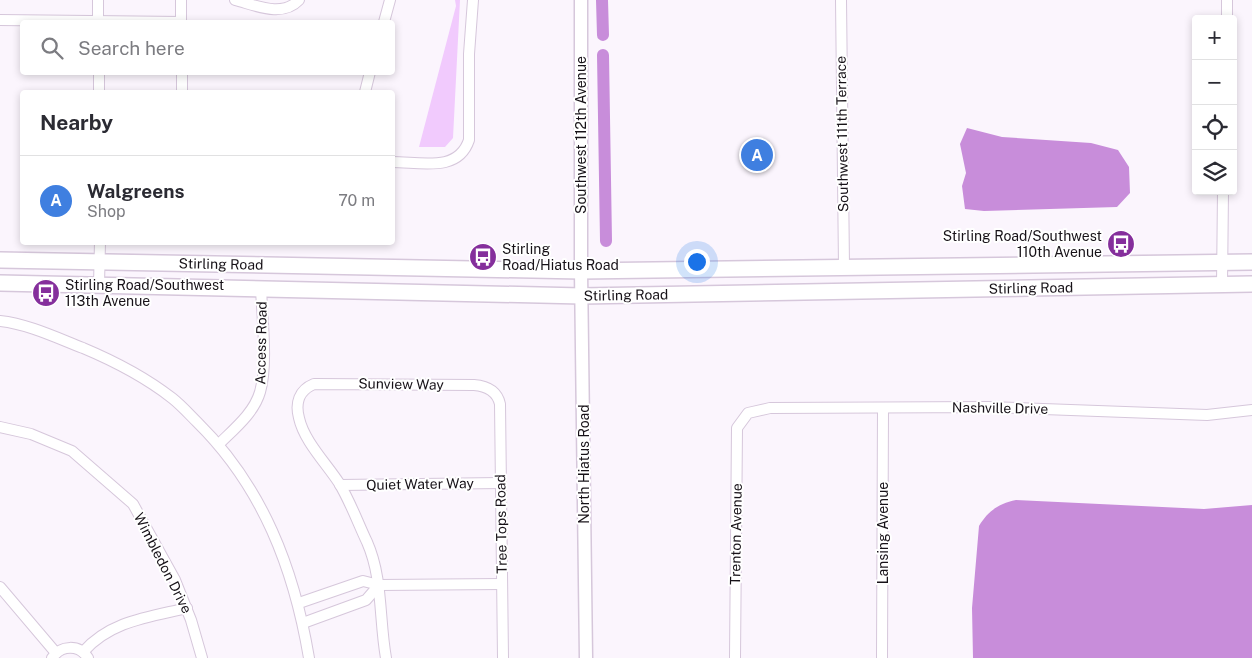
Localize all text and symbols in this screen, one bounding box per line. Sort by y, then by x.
map controls [1192,15,1237,195]
button: + [1192,15,1237,60]
search box [20,20,395,75]
icon: search [38,34,66,62]
text: Search here [78,37,185,59]
street label: Southwest 112th Avenue [573,56,589,214]
street label: Southwest 111th Terrace [833,56,851,212]
button: − [1192,60,1237,105]
button: locate [1192,105,1237,150]
text: Nearby [40,110,113,135]
pin: A [741,136,773,174]
button: layers [1192,150,1237,195]
text: Walgreens [87,180,184,202]
text: A [50,191,62,210]
text: 70 m [338,191,375,210]
text: Shop [87,202,126,221]
place label: Stirling Road/Southwest 110th Avenue [943,228,1102,260]
bus stop icon: Stirling Road/Southwest 110th Avenue [1106,229,1136,259]
place label: Stirling Road/Hiatus Road [502,241,619,273]
bus stop icon: Stirling Road/Hiatus Road [468,242,498,272]
your location [684,249,710,275]
street label: Stirling Road [179,255,263,273]
place label: Stirling Road/Southwest 113th Avenue [65,277,224,309]
bus stop icon: Stirling Road/Southwest 113th Avenue [31,278,61,308]
street label: Stirling Road [989,279,1073,297]
street label: Stirling Road [584,286,668,304]
street label: Access Road [252,301,270,385]
street label: Sunview Way [358,375,444,393]
street label: Nashville Drive [952,399,1048,417]
street label: North Hiatus Road [576,404,592,524]
street label: Tree Tops Road [492,474,510,574]
street label: Quiet Water Way [366,475,475,493]
street label: Lansing Avenue [875,482,891,584]
street label: Trenton Avenue [727,483,745,585]
street label: Wimbledon Drive [131,510,195,616]

